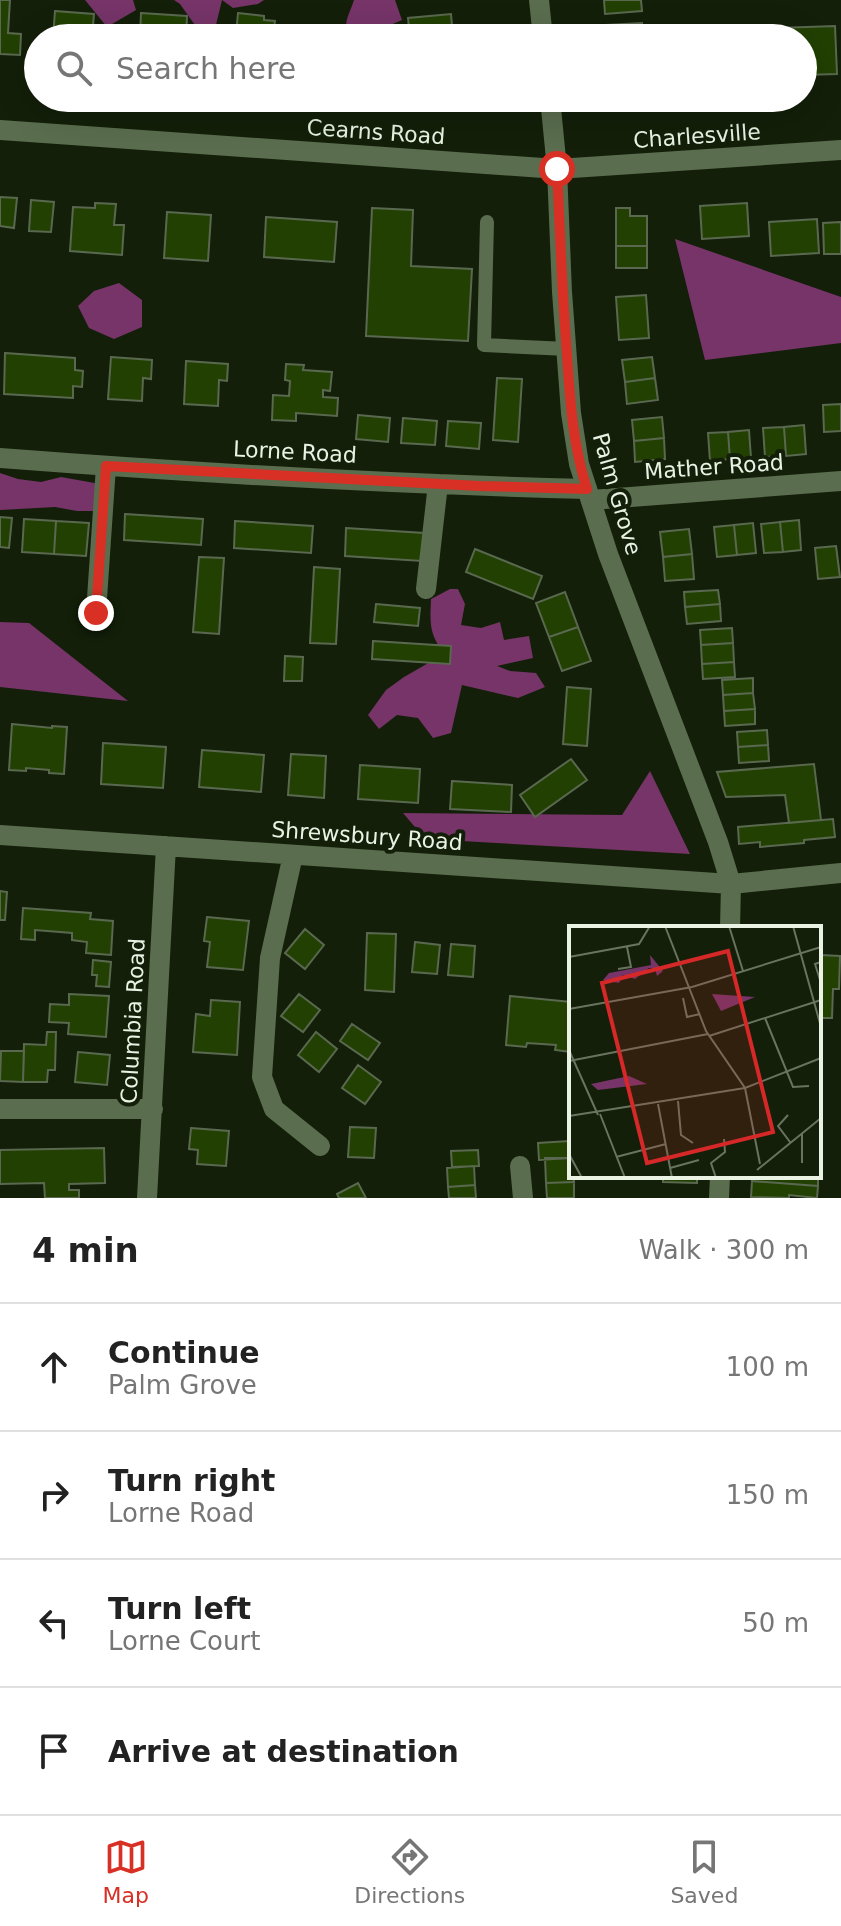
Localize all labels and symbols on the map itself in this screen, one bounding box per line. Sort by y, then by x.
street label: Cearns Road [306,115,446,149]
street label: Charlesville [632,119,762,153]
route start [539,151,575,187]
street label: Palm Grove [588,430,646,558]
street label: Lorne Road [233,436,357,468]
street label: Mather Road [643,450,785,484]
route end [78,595,114,631]
street label: Shrewsbury Road [271,817,463,855]
inset map [569,926,821,1178]
street label: Columbia Road [116,937,150,1105]

